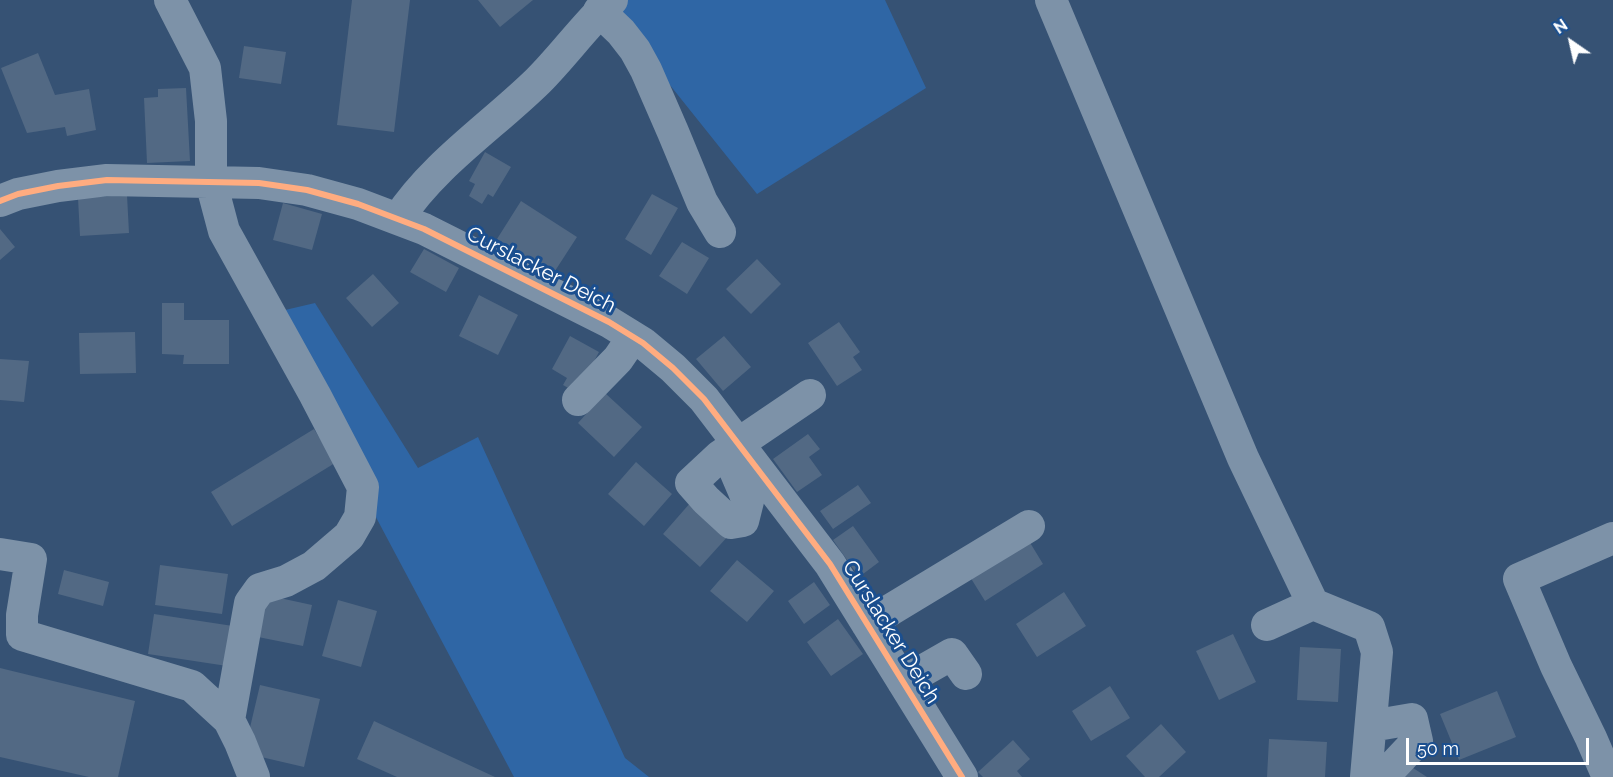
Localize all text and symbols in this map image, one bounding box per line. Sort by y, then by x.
north arrow [1541,12,1601,72]
text: N [1550,15,1571,38]
street label: Curslacker Deich [462,221,620,319]
street label: Curslacker Deich [837,556,945,708]
scale bar [1409,726,1592,764]
text: 50 m [1417,738,1459,759]

